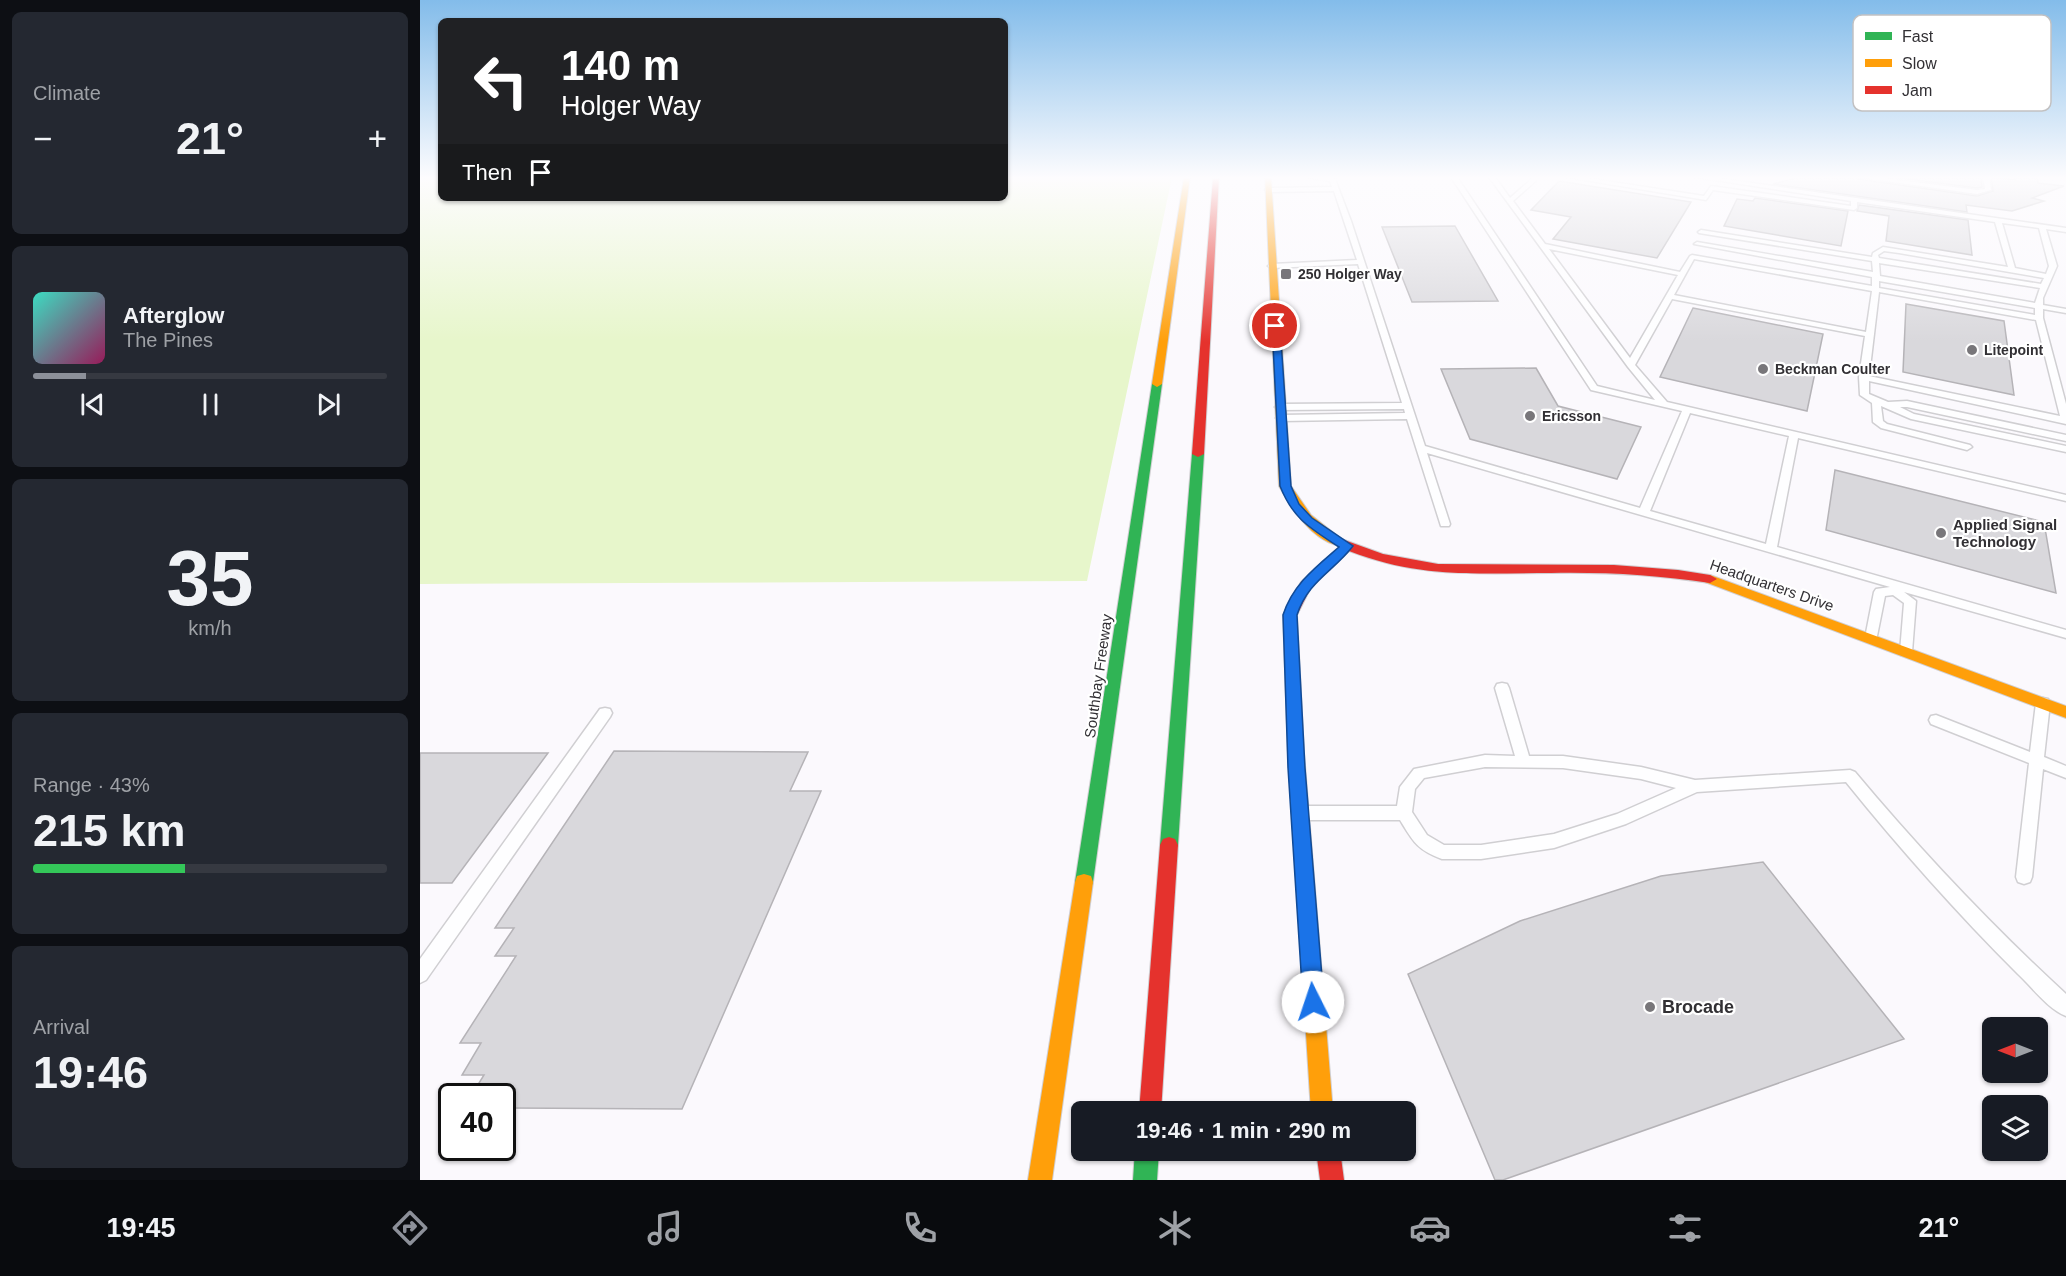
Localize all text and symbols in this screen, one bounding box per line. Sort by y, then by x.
legend [1853,15,2051,111]
text: Fast [1902,28,1934,45]
icon: left [462,42,540,120]
text: 140 m [561,42,680,89]
text: Slow [1902,55,1937,72]
text: Climate [33,82,101,104]
text: Jam [1902,82,1932,99]
text: Holger Way [561,91,701,121]
text: 21° [176,113,244,164]
text: − [33,120,52,157]
text: + [368,120,387,157]
icon: arrive [524,156,557,189]
text: Then [462,160,512,185]
place label: 250 Holger Way [1298,266,1402,282]
marker: 250 Holger Way [1279,267,1293,281]
pin [1249,300,1300,351]
text: Afterglow [123,303,224,328]
icon: arrive [1258,309,1291,342]
text: The Pines [123,329,213,351]
place label: Litepoint [1984,342,2043,358]
marker: Litepoint [1965,343,1979,357]
place label: Beckman Coulter [1775,361,1891,377]
marker: Beckman Coulter [1756,362,1770,376]
icon: previous [76,388,109,421]
icon: pause [194,388,227,421]
icon: next [312,388,345,421]
place label: Ericsson [1542,408,1601,424]
marker: Ericsson [1523,409,1537,423]
place label: Applied Signal Technology [1953,516,2057,550]
marker: Applied Signal Technology [1934,526,1948,540]
text: 35 [167,534,253,622]
street label: Headquarters Drive [1708,556,1836,614]
street label: Southbay Freeway [1081,612,1115,739]
text: km/h [188,617,232,639]
text: Range · 43% [33,774,150,796]
text: 215 km [33,805,186,856]
position arrow [1281,970,1345,1034]
place label: Brocade [1662,997,1734,1017]
marker: Brocade [1643,1000,1657,1014]
text: Arrival [33,1016,90,1038]
north arrow [1982,1017,2048,1083]
map controls [1982,1017,2048,1161]
text: 19:46 [33,1047,148,1098]
speed limit sign: 40 [438,1083,516,1161]
button: layers [1982,1095,2048,1161]
text: 19:46 · 1 min · 290 m [1136,1118,1351,1143]
icon: directions [389,1207,431,1249]
icon: music [644,1207,686,1249]
icon: phone [899,1207,941,1249]
icon: climate [1154,1207,1196,1249]
icon: car [1409,1207,1451,1249]
icon: filters [1664,1207,1706,1249]
text: 19:45 [107,1213,176,1243]
text: 21° [1919,1213,1959,1243]

